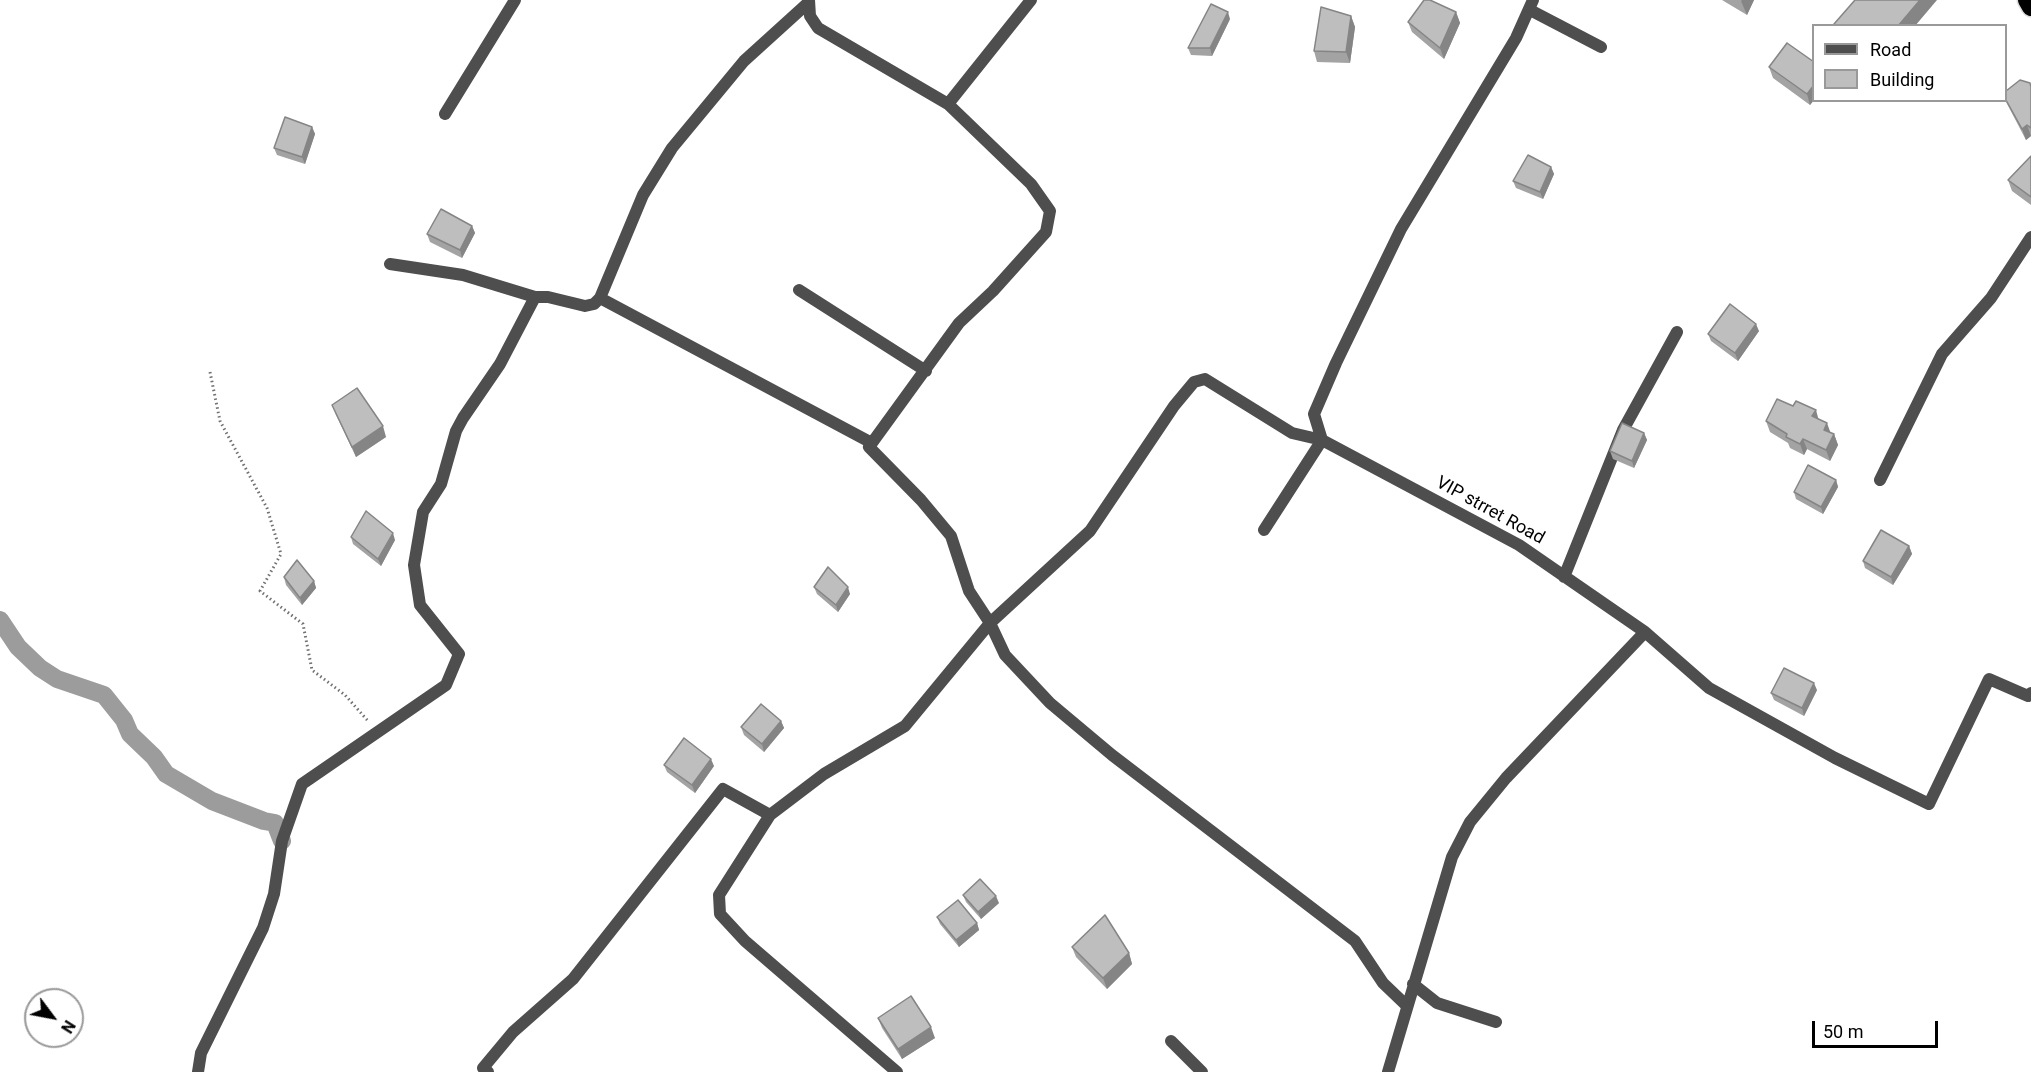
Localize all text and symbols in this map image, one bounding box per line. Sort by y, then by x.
legend [1812,24,2007,102]
text: Road [1870,39,1911,60]
text: Building [1870,69,1934,90]
street label: VIP strret Road [1432,472,1548,550]
north arrow [24,988,84,1048]
scale bar [1815,1009,1941,1047]
text: N [57,1017,79,1037]
text: 50 m [1823,1021,1863,1042]

